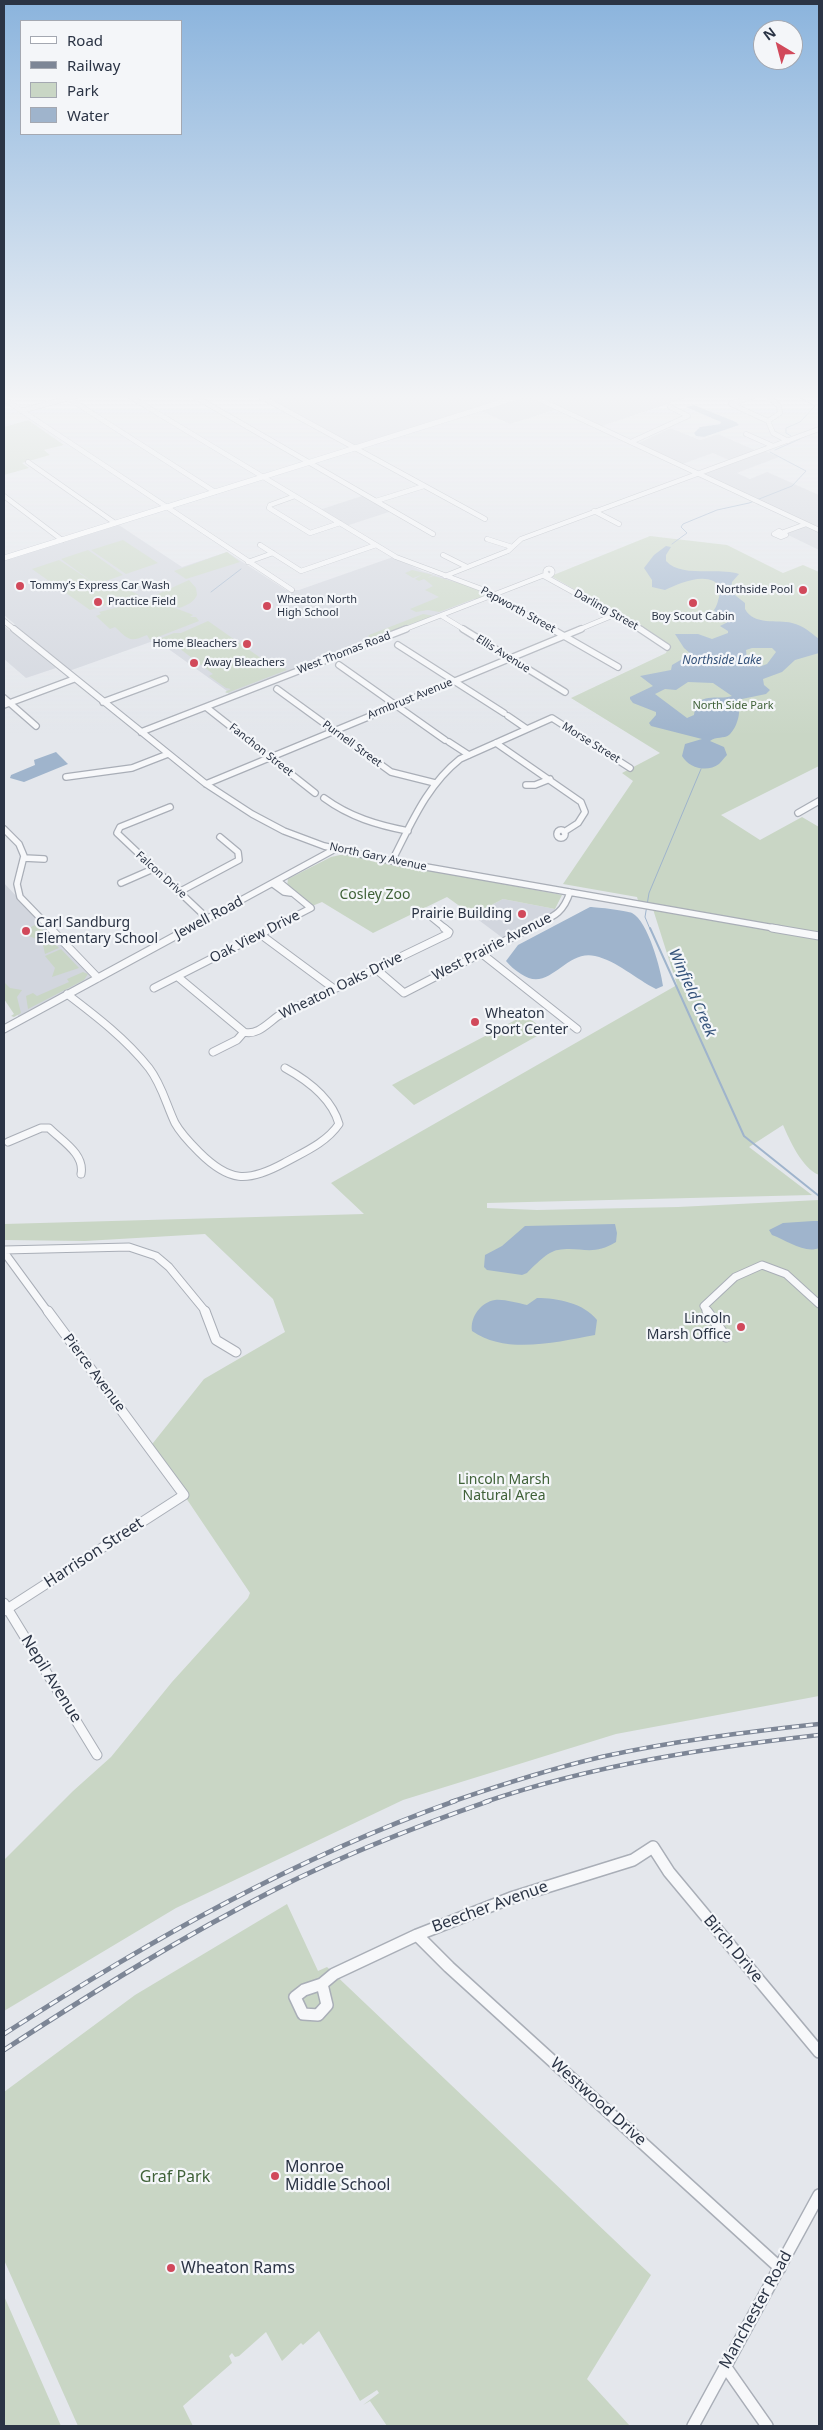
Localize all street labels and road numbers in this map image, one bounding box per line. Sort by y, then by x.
street label: Papworth Street [478,584,558,636]
street label: Darling Street [572,587,640,633]
street label: West Thomas Road [295,629,393,677]
street label: Ellis Avenue [473,632,533,676]
street label: Armbrust Avenue [365,676,455,722]
street label: Purnell Street [320,718,384,770]
street label: Morse Street [559,720,623,766]
street label: Fanchon Street [226,721,296,779]
street label: North Gary Avenue [328,840,428,874]
street label: Falcon Drive [133,849,189,901]
street label: Jewell Road [172,893,246,943]
street label: Oak View Drive [207,907,303,967]
street label: West Prairie Avenue [430,910,554,984]
street label: Wheaton Oaks Drive [277,949,405,1023]
street label: Pierce Avenue [59,1331,129,1415]
street label: Harrison Street [41,1514,147,1592]
street label: Nepil Avenue [16,1632,86,1726]
street label: Beecher Avenue [429,1877,551,1937]
street label: Birch Drive [699,1911,767,1987]
street label: Westwood Drive [546,2054,650,2150]
street label: Manchester Road [716,2248,796,2372]

